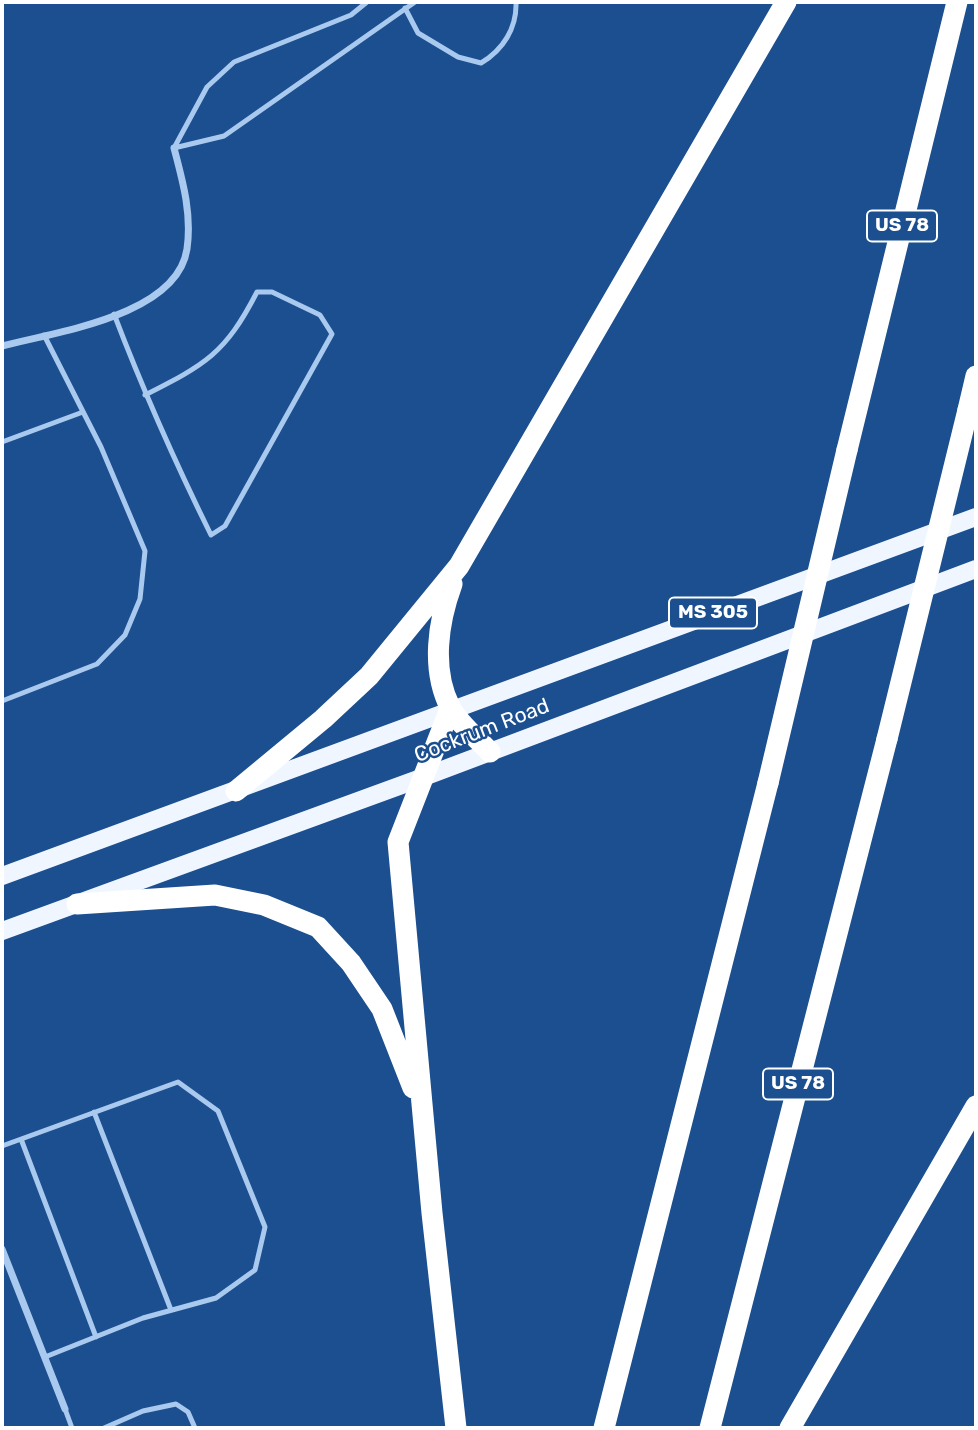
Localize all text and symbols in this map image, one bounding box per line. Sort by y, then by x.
road number: US 78 [867,210,937,242]
road number: MS 305 [669,598,757,628]
street label: Cockrum Road [411,694,553,768]
road number: US 78 [763,1068,833,1100]

